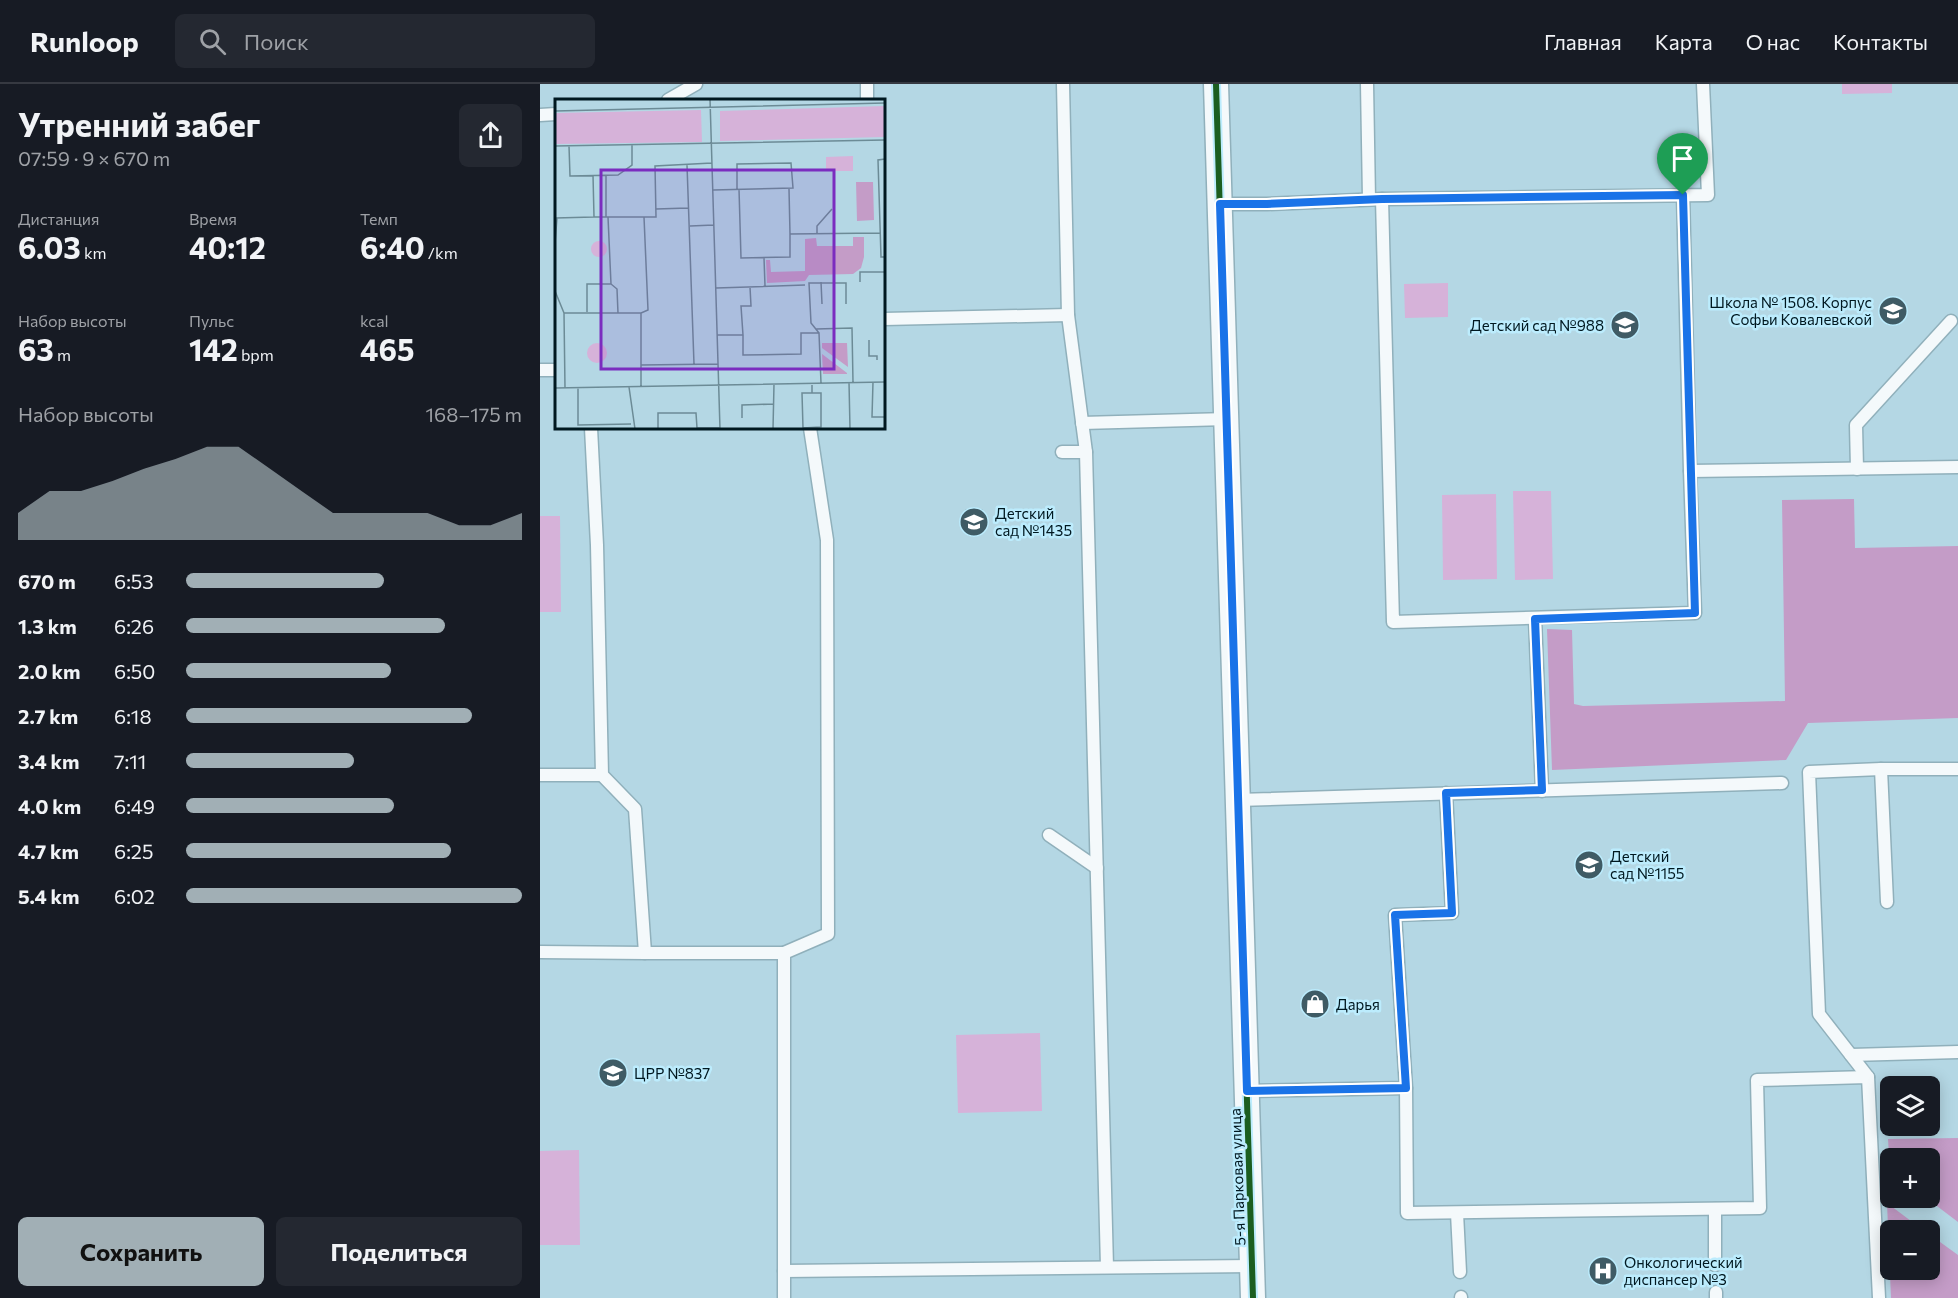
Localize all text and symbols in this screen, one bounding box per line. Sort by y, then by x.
search box [175,14,595,68]
text: Runloop [30,24,139,58]
icon: search [196,25,229,58]
text: Поиск [244,28,309,55]
text: Главная [1544,29,1622,54]
text: Карта [1655,29,1713,54]
text: О нас [1746,29,1800,54]
text: Контакты [1833,29,1928,54]
inset map [555,99,885,429]
text: Утренний забег [18,103,260,144]
button: share [459,104,522,167]
pin [1657,133,1708,195]
icon: arrive [1666,142,1699,175]
text: 07:59 · 9 × 670 m [18,146,170,170]
text: Дистанция [18,209,99,228]
text: Время [189,209,237,228]
text: Темп [360,209,398,228]
text: 6.03 [18,228,81,265]
text: 40:12 [189,228,266,265]
text: 6:40 [360,228,425,265]
text: km [81,243,107,262]
text: /km [425,243,458,262]
place label: Школа № 1508. Корпус Софьи Ковалевской [1709,293,1872,328]
school or university icon: Школа № 1508. Корпус Софьи Ковалевской [1877,295,1909,327]
school or university icon: Детский сад №988 [1609,309,1641,341]
text: Набор высоты [18,311,127,330]
text: Пульс [189,311,234,330]
text: kcal [360,311,389,330]
place label: Детский сад №988 [1470,316,1604,334]
text: 63 [18,330,54,367]
text: 142 [189,330,238,367]
text: 465 [360,330,414,367]
text: m [54,345,71,364]
text: bpm [238,345,274,364]
text: Набор высоты [18,402,154,426]
text: 168–175 m [426,402,522,426]
place label: Детский сад №1435 [995,504,1072,539]
school or university icon: Детский сад №1435 [958,506,990,538]
text: 670 m [18,569,76,593]
text: 6:53 [114,569,154,593]
text: 1.3 km [18,614,77,638]
text: 6:26 [114,614,154,638]
text: 2.0 km [18,659,80,683]
text: 6:50 [114,659,155,683]
text: 2.7 km [18,704,78,728]
text: 6:18 [114,704,152,728]
text: 3.4 km [18,749,80,773]
text: 7:11 [114,749,146,773]
text: 4.0 km [18,794,81,818]
text: 6:49 [114,794,155,818]
text: 4.7 km [18,839,79,863]
text: 6:25 [114,839,153,863]
place label: Детский сад №1155 [1610,847,1685,882]
school or university icon: Детский сад №1155 [1573,849,1605,881]
text: 5.4 km [18,884,80,908]
text: 6:02 [114,884,155,908]
shop icon: Дарья [1299,988,1331,1020]
place label: Дарья [1336,995,1380,1013]
school or university icon: ЦРР №837 [597,1057,629,1089]
place label: ЦРР №837 [634,1064,710,1082]
map controls [1880,1076,1940,1280]
button: layers [1880,1076,1940,1136]
street label: 5-я Парковая улица [1226,1108,1248,1246]
button: + [1880,1148,1940,1208]
button: Сохранить [18,1217,264,1286]
button: Поделиться [276,1217,522,1286]
button: − [1880,1220,1940,1280]
place label: Онкологический диспансер №3 [1624,1253,1743,1288]
hospital icon: Онкологический диспансер №3 [1587,1255,1619,1287]

